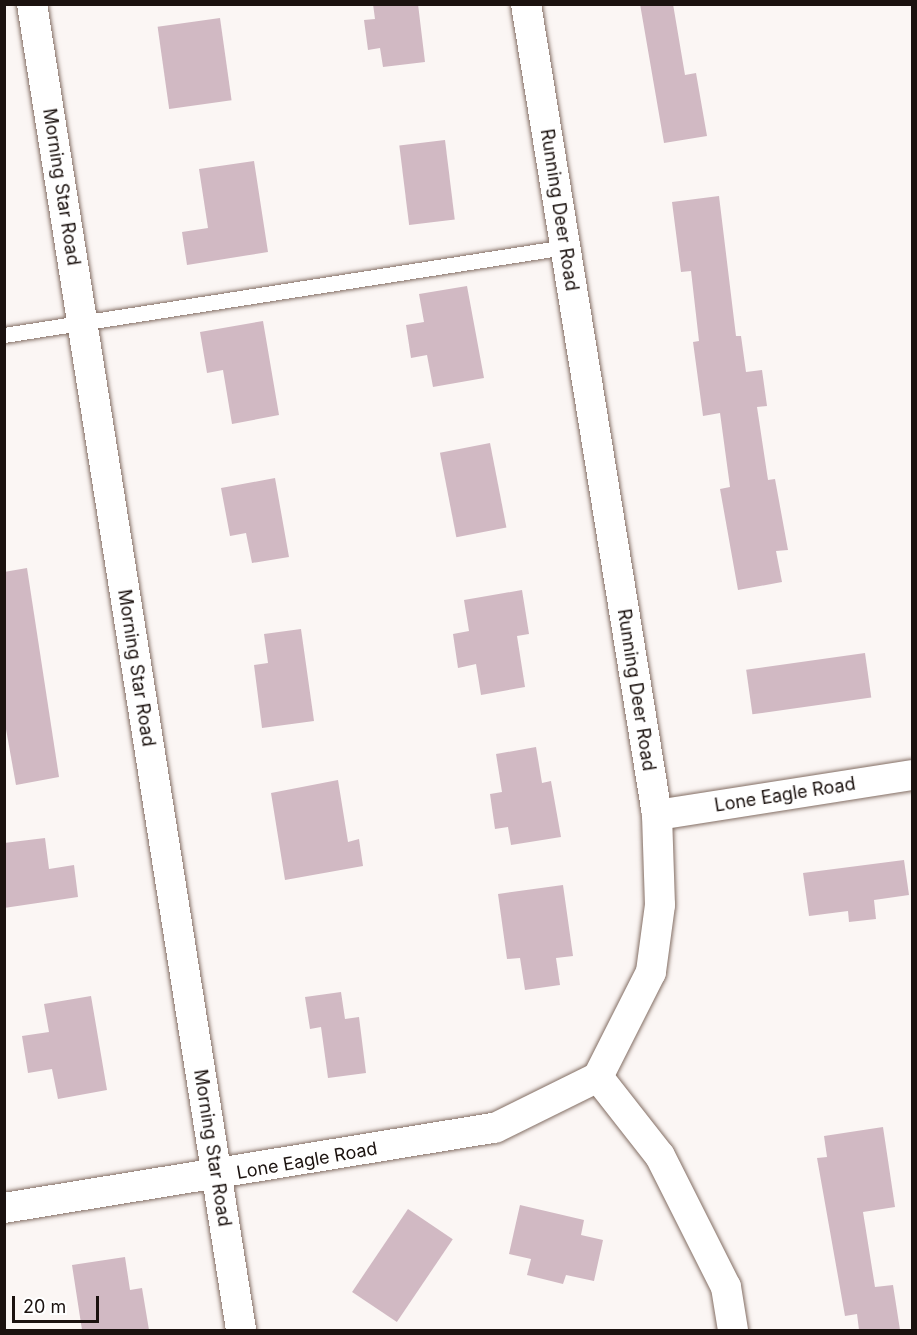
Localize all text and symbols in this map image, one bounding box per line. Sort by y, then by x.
street label: Morning Star Road [38,107,84,267]
street label: Running Deer Road [536,127,582,293]
street label: Morning Star Road [113,588,159,748]
street label: Running Deer Road [613,607,659,773]
street label: Lone Eagle Road [713,773,857,817]
street label: Morning Star Road [189,1068,235,1228]
street label: Lone Eagle Road [235,1138,379,1184]
scale bar [15,1284,102,1322]
text: 20 m [23,1296,66,1317]

